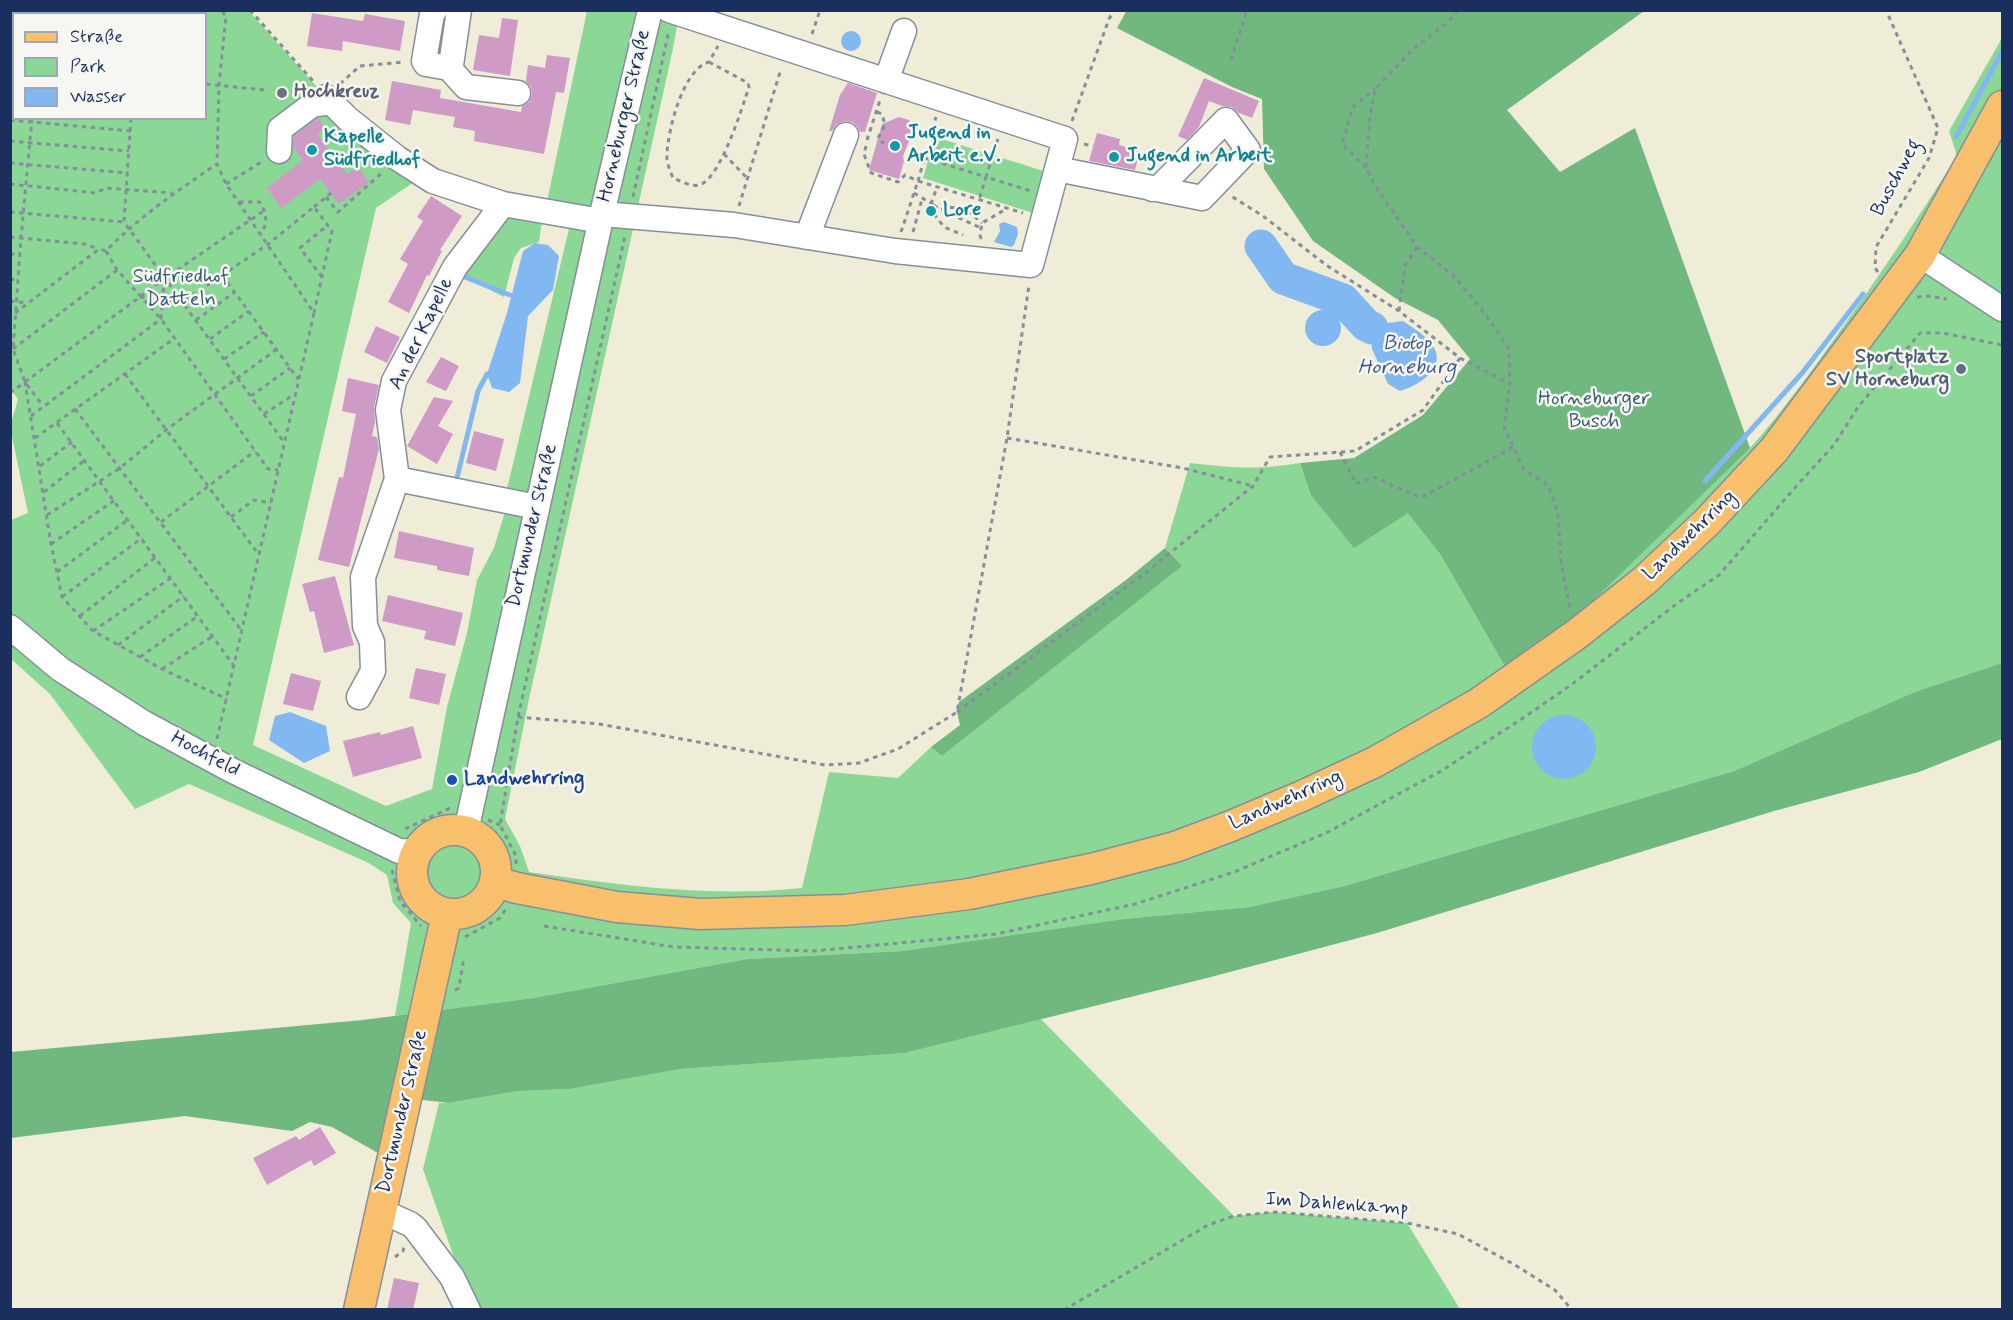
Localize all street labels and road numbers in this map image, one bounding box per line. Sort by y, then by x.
street label: Horneburger Straße [593,27,657,205]
street label: Buschweg [1867,135,1927,221]
street label: An der Kapelle [385,274,459,394]
street label: Dortmunder Straße [502,442,564,610]
street label: Landwehrring [1638,486,1742,586]
street label: Hochfeld [166,727,244,783]
street label: Landwehrring [1226,766,1346,836]
street label: Dortmunder Straße [372,1028,434,1196]
street label: Im Dahlenkamp [1265,1188,1409,1222]

